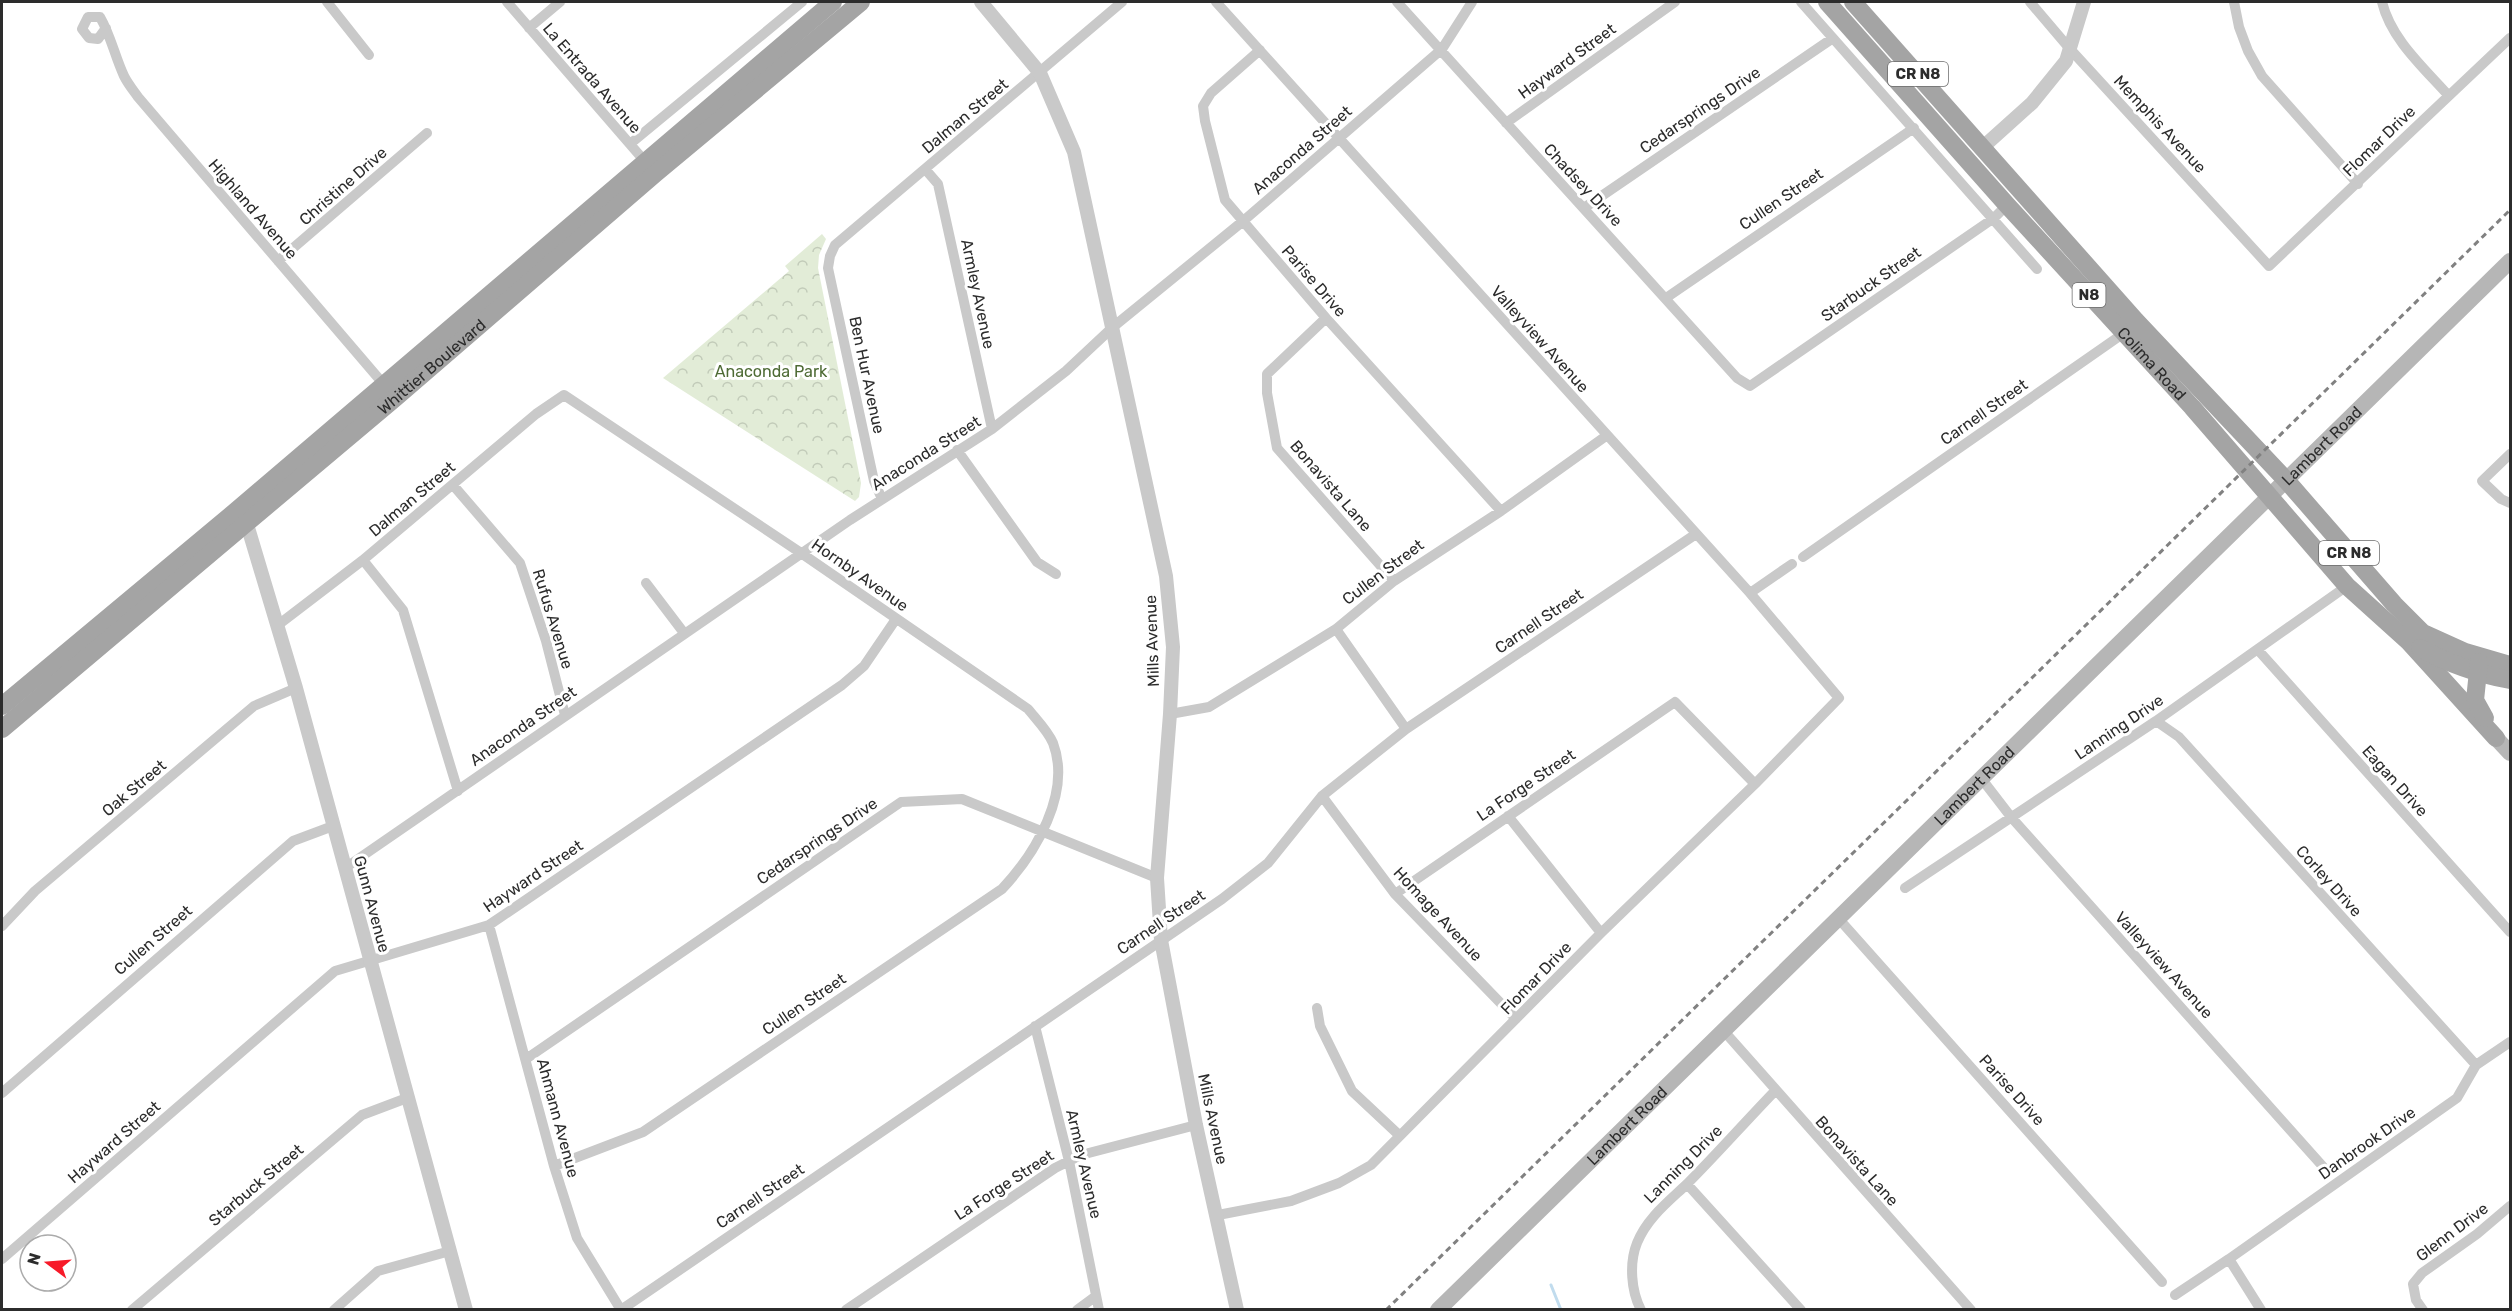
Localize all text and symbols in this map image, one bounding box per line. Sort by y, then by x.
street label: La Entrada Avenue [539,19,645,137]
street label: Hayward Street [1515,19,1619,103]
road number: CR N8 [1888,62,1948,86]
street label: Cedarsprings Drive [1636,63,1764,157]
street label: Memphis Avenue [2110,71,2210,177]
street label: Dalman Street [918,74,1012,158]
street label: Anaconda Street [1248,102,1356,198]
street label: Flomar Drive [2339,102,2419,180]
street label: Chadsey Drive [1540,140,1626,230]
street label: Christine Drive [295,143,391,229]
street label: Highland Avenue [204,155,302,263]
street label: Cullen Street [1736,164,1826,234]
street label: Armley Avenue [957,237,999,351]
street label: Parise Drive [1278,241,1350,321]
street label: Starbuck Street [1817,243,1925,325]
street label: Valleyview Avenue [1487,282,1593,396]
road number: N8 [2072,283,2106,307]
street label: Whittier Boulevard [374,315,489,418]
street label: Ben Hur Avenue [845,315,889,435]
street label: Colima Road [2114,323,2190,404]
park label: Anaconda Park [715,362,828,381]
street label: Carnell Street [1937,375,2031,449]
street label: Lambert Road [2277,402,2366,489]
street label: Anaconda Street [868,412,984,494]
street label: Bonavista Lane [1286,437,1376,536]
street label: Dalman Street [365,457,459,541]
street label: Hornby Avenue [808,535,912,615]
street label: Cullen Street [1339,535,1427,609]
road number: CR N8 [2319,541,2379,565]
street label: Rufus Avenue [529,567,577,671]
street label: Carnell Street [1491,585,1587,657]
street label: Mills Avenue [1141,595,1163,687]
street label: Anaconda Street [466,682,580,770]
street label: Lanning Drive [2071,690,2167,764]
street label: Lambert Road [1930,742,2018,829]
street label: Eagan Drive [2358,742,2432,820]
street label: La Forge Street [1473,745,1579,825]
street label: Oak Street [98,756,170,820]
street label: Cedarsprings Drive [753,794,881,888]
street label: Hayward Street [480,836,586,916]
street label: Corley Drive [2292,841,2366,921]
street label: Gunn Avenue [350,854,394,955]
street label: Homage Avenue [1390,863,1486,965]
street label: Carnell Street [1113,886,1209,958]
street label: Cullen Street [110,901,196,979]
street label: Valleyview Avenue [2111,908,2217,1022]
street label: Flomar Drive [1497,938,1575,1018]
street label: Cullen Street [759,969,849,1039]
street label: Parise Drive [1975,1051,2049,1129]
street label: Ahmann Avenue [533,1056,583,1180]
street label: Mills Avenue [1194,1072,1232,1166]
street label: Lambert Road [1583,1082,1671,1169]
street label: Hayward Street [64,1097,164,1187]
street label: Danbrook Drive [2315,1103,2419,1183]
street label: Armley Avenue [1062,1108,1106,1220]
street label: Bonavista Lane [1812,1112,1902,1210]
street label: Lanning Drive [1640,1121,1726,1207]
street label: Starbuck Street [205,1140,307,1230]
street label: La Forge Street [951,1146,1057,1224]
street label: Carnell Street [712,1160,808,1232]
street label: Glenn Drive [2412,1199,2492,1265]
north arrow [18,1233,78,1293]
text: N [23,1251,45,1267]

